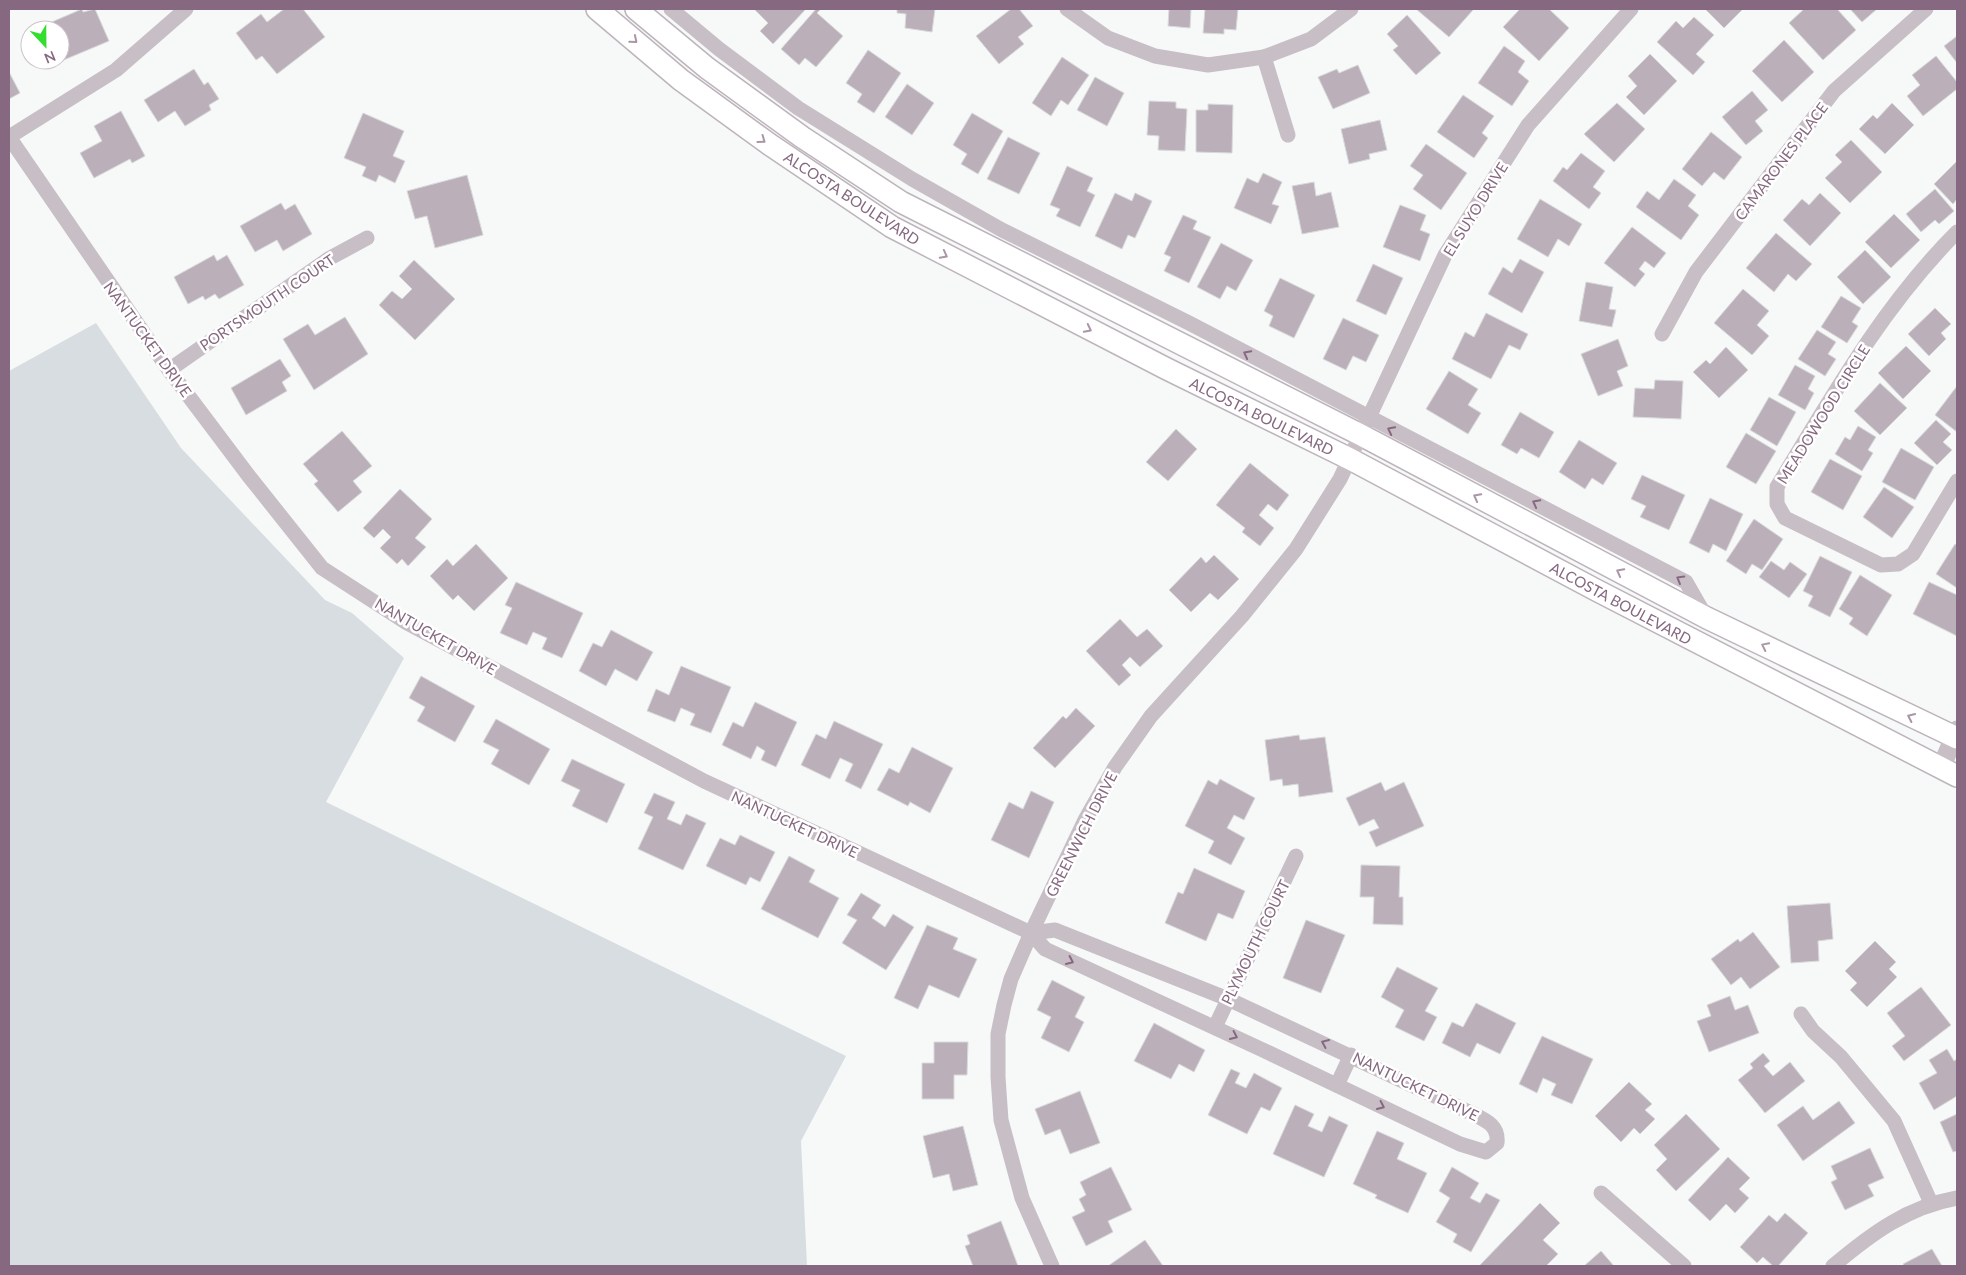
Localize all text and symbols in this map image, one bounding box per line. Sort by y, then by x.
north arrow [20,20,70,70]
one-way arrow [628,35,637,43]
text: N [42,48,58,67]
street label: CAMARONES PLACE [1731,99,1831,223]
one-way arrow [756,134,765,142]
street label: ALCOSTA BOULEVARD [781,147,923,249]
street label: EL SUYO DRIVE [1439,159,1511,259]
one-way arrow [938,249,947,259]
street label: PORTSMOUTH COURT [196,250,338,354]
street label: NANTUCKET DRIVE [100,278,196,400]
one-way arrow [1083,323,1092,333]
street label: MEADOWOOD CIRCLE [1773,341,1873,487]
one-way arrow [1244,350,1253,360]
street label: ALCOSTA BOULEVARD [1187,373,1337,459]
one-way arrow [1387,425,1396,436]
one-way arrow [1473,493,1482,503]
one-way arrow [1532,499,1541,509]
street label: ALCOSTA BOULEVARD [1547,558,1695,648]
one-way arrow [1617,568,1626,578]
one-way arrow [1676,575,1685,585]
street label: NANTUCKET DRIVE [372,594,500,678]
one-way arrow [1761,642,1770,652]
one-way arrow [1907,713,1916,724]
street label: GREENWICH DRIVE [1042,768,1120,900]
street label: NANTUCKET DRIVE [729,787,861,861]
street label: PLYMOUTH COURT [1217,877,1293,1007]
one-way arrow [1065,954,1074,965]
one-way arrow [1229,1030,1238,1040]
one-way arrow [1321,1038,1330,1049]
street label: NANTUCKET DRIVE [1350,1048,1482,1124]
one-way arrow [1375,1100,1384,1110]

